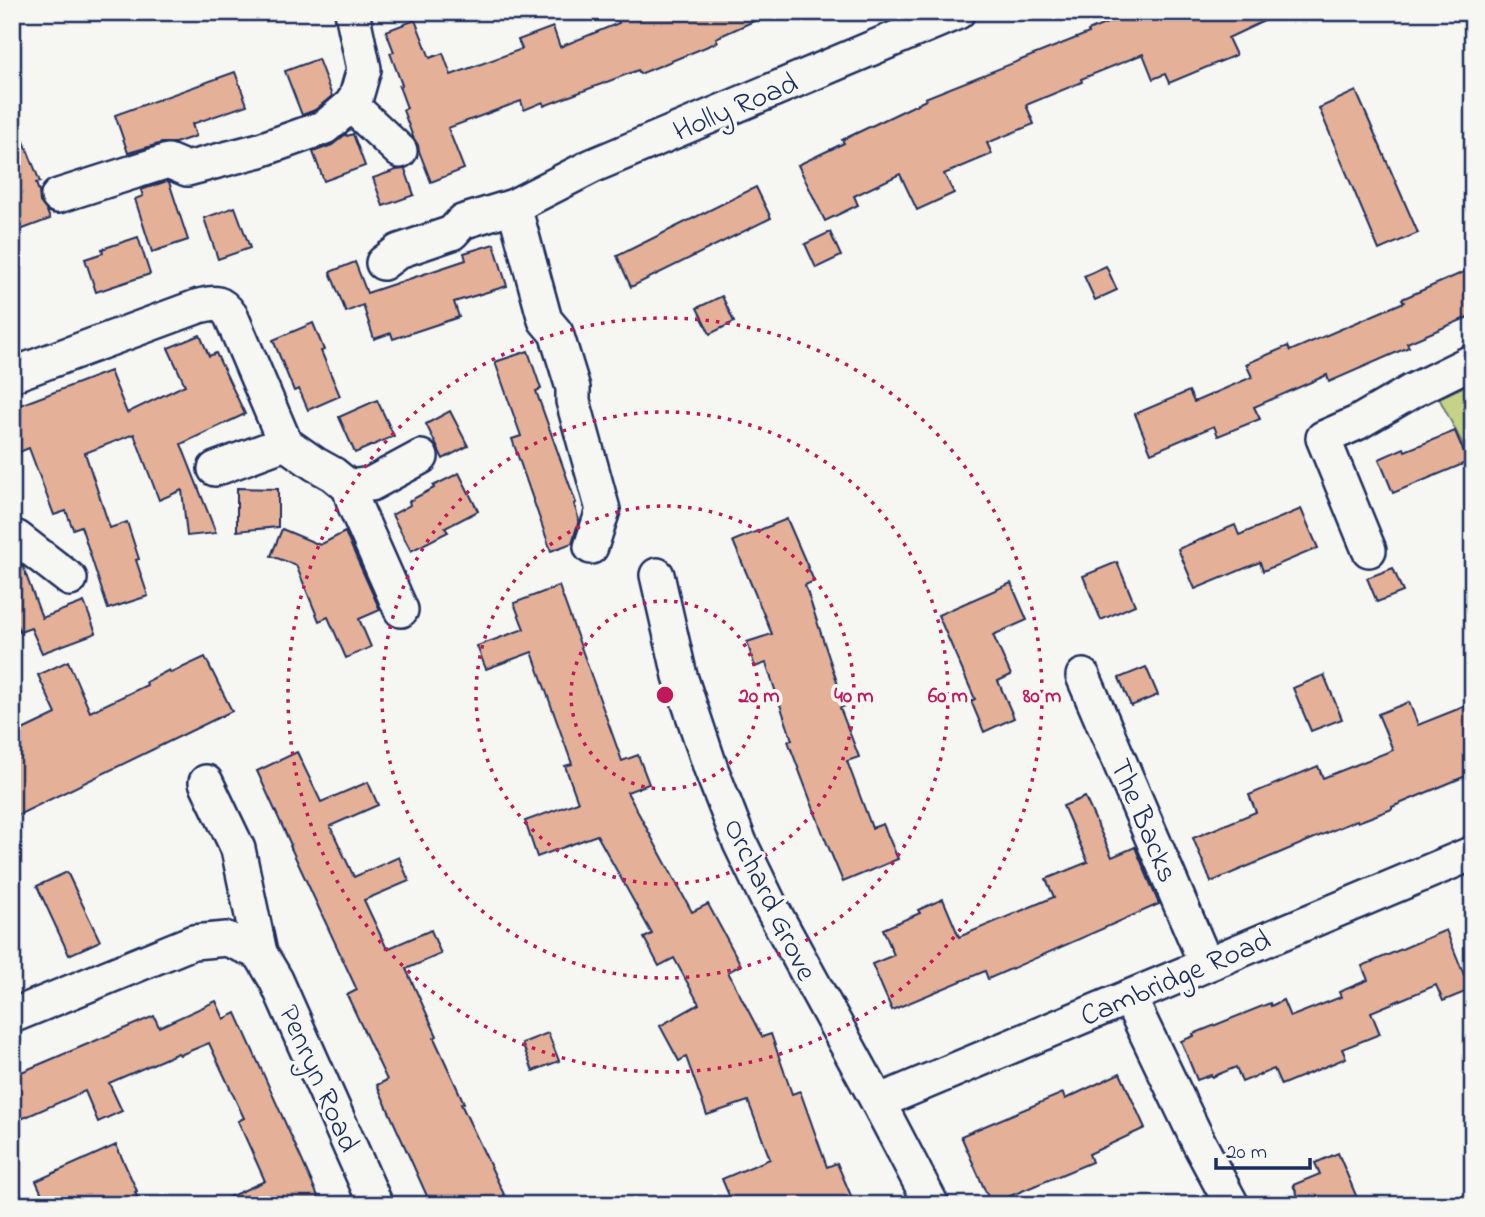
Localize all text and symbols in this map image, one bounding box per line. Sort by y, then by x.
street label: Holly Road [667,63,805,155]
text: 20 m [737,682,780,712]
text: 40 m [834,682,874,712]
text: 60 m [928,682,968,712]
text: 80 m [1022,682,1061,712]
centre of rings [653,683,677,707]
street label: The Backs [1096,753,1188,890]
street label: Orchard Grove [710,812,827,990]
street label: Cambridge Road [1074,920,1278,1040]
street label: Penryn Road [265,998,369,1160]
scale bar [1216,1126,1310,1170]
text: 20 m [1226,1138,1267,1168]

